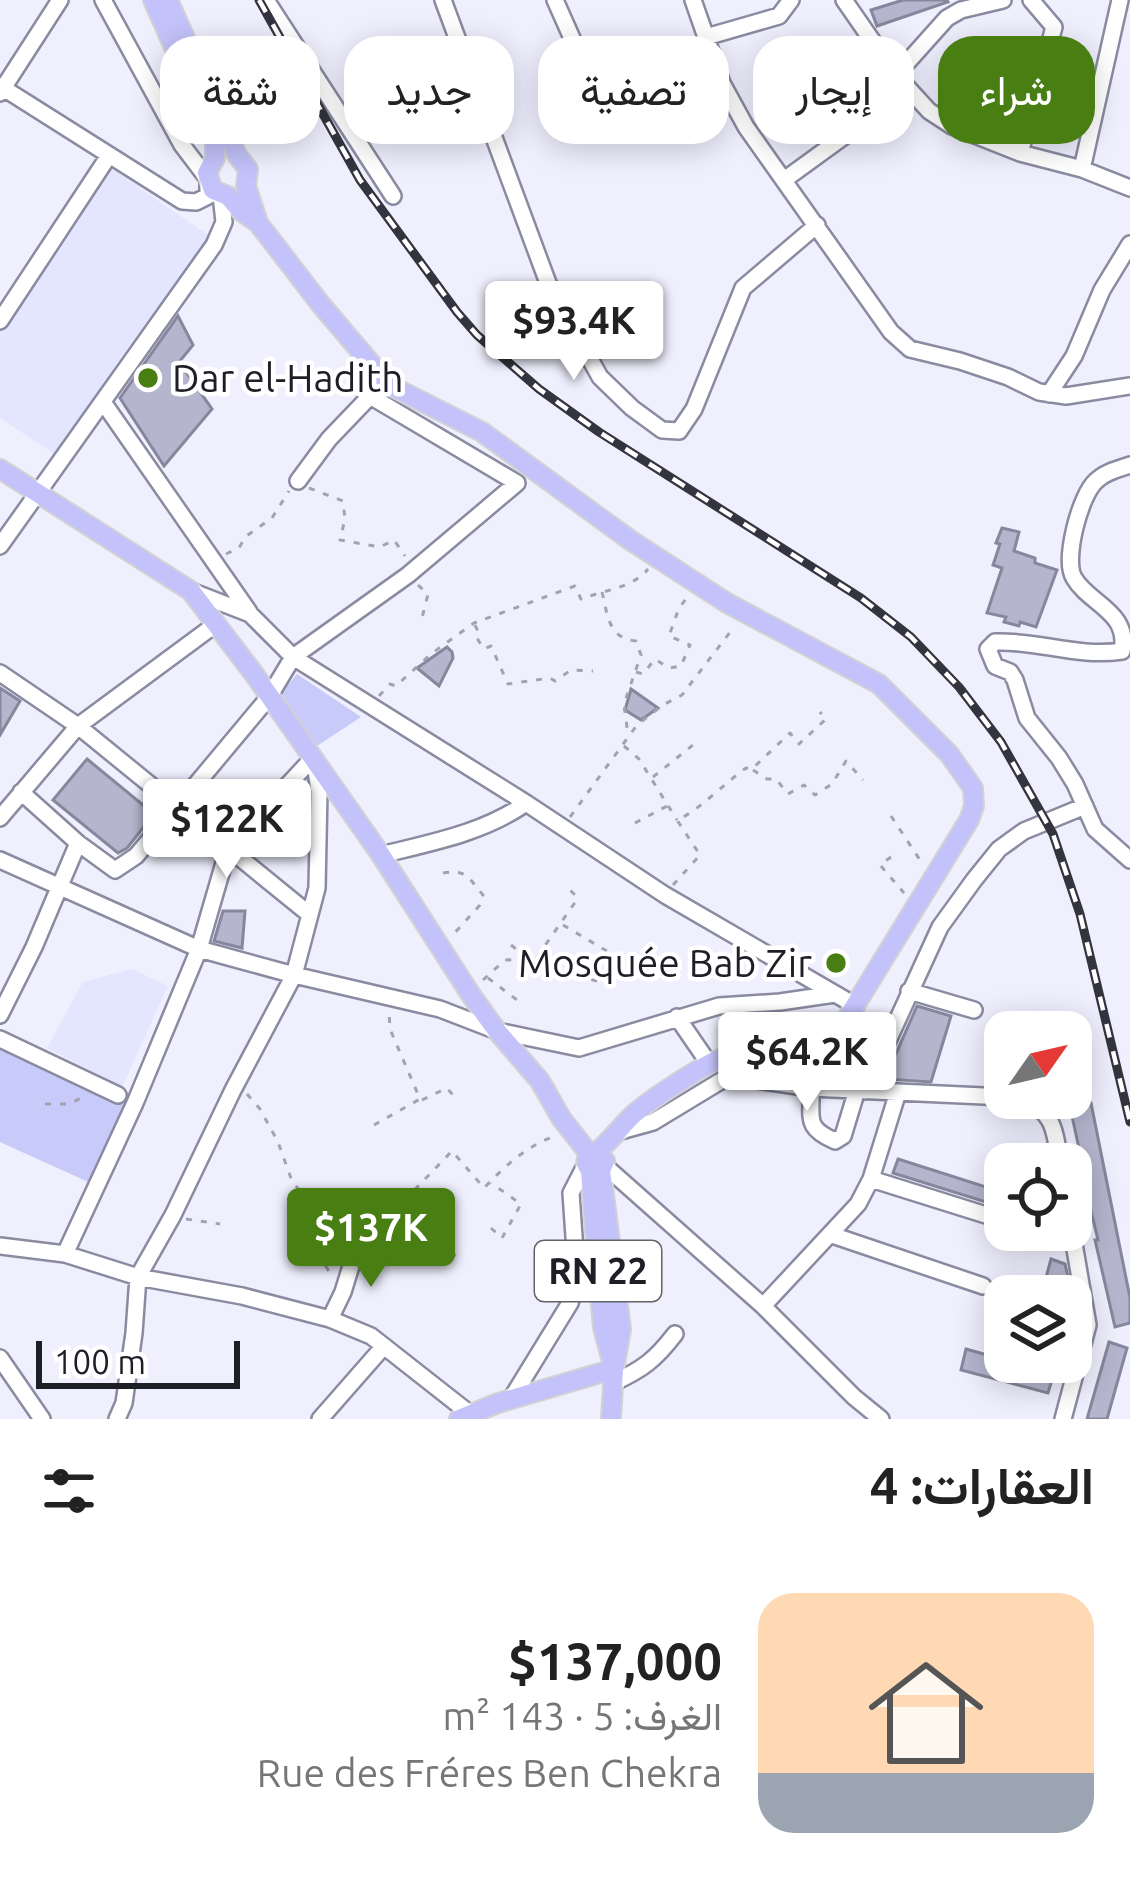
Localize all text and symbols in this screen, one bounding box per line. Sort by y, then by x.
chip: شقة [160,36,320,144]
chip: جديد [344,36,514,144]
chip: تصفية [538,36,729,144]
chip: إيجار [753,36,914,144]
chip: شراء [938,36,1095,144]
pin: $93.4K [476,281,672,383]
text: $93.4K [512,298,636,341]
place label: Dar el-Hadith [172,356,403,399]
marker: Dar el-Hadith [135,365,161,391]
pin: $122K [143,779,311,881]
text: $122K [170,796,284,839]
place label: Mosquée Bab Zir [518,941,812,984]
marker: Mosquée Bab Zir [823,950,849,976]
north arrow [984,1011,1092,1119]
map controls [984,1011,1092,1383]
pin: $64.2K [709,1012,905,1114]
text: $64.2K [745,1029,869,1072]
button: locate [984,1143,1092,1251]
pin: $137K [287,1188,455,1290]
text: $137K [314,1205,428,1248]
road number: RN 22 [535,1241,661,1301]
button: layers [984,1275,1092,1383]
scale bar [36,1335,240,1388]
text: 100 m [54,1343,146,1380]
text: العقارات: 4 [870,1456,1094,1514]
icon: filters [36,1458,102,1524]
text: $137,000 [508,1632,722,1690]
icon: home [854,1641,998,1785]
text: الغرف: 5 · 143 m² [443,1694,722,1737]
text: Rue des Fréres Ben Chekra [257,1751,722,1794]

